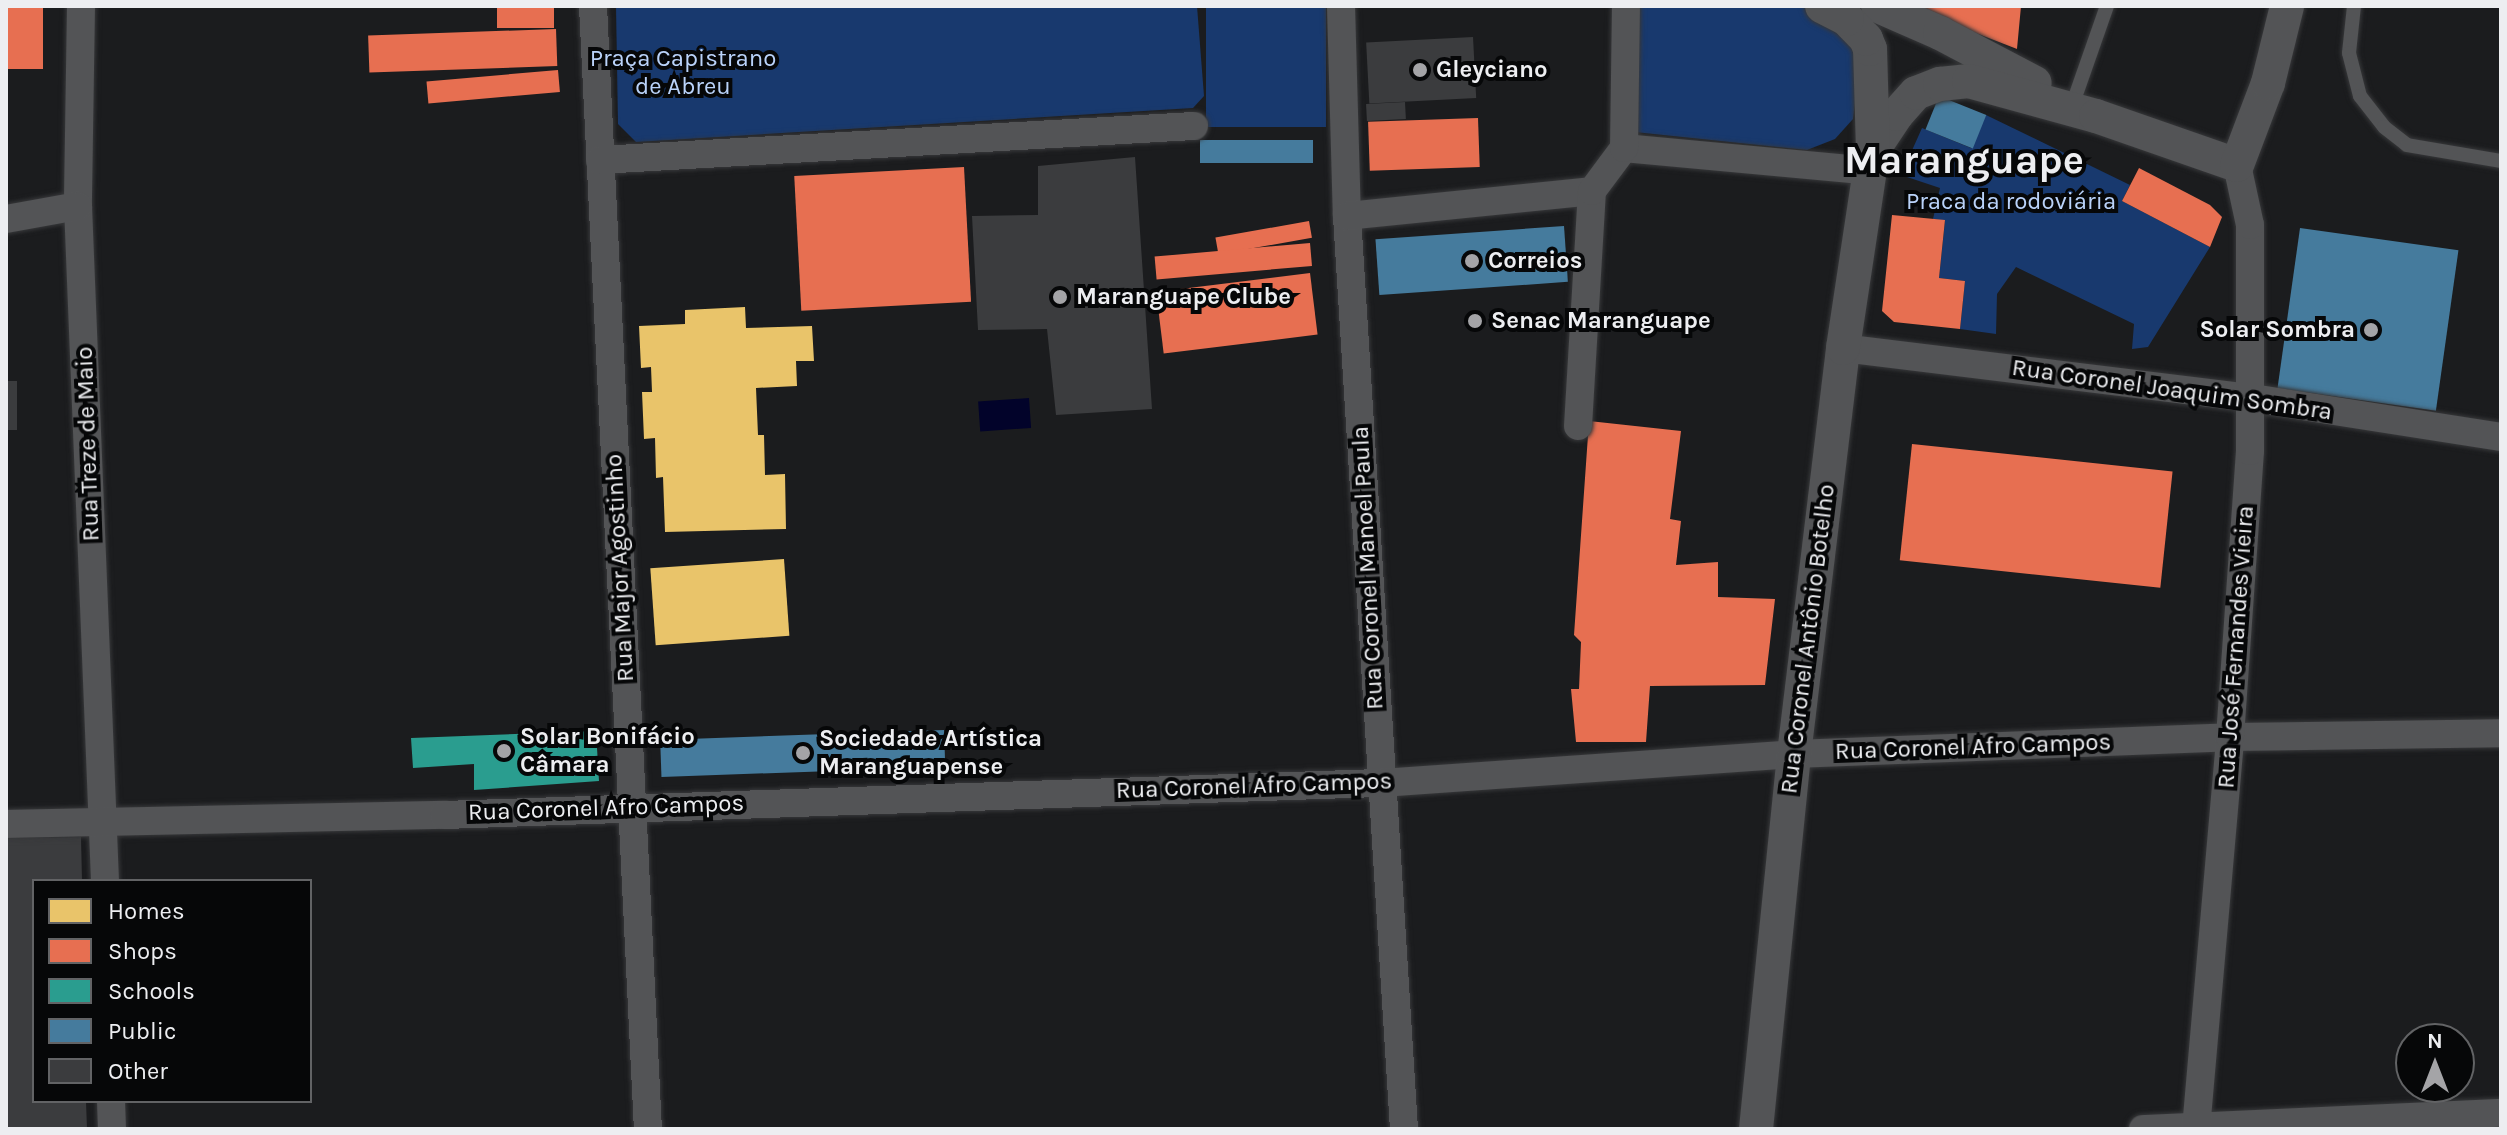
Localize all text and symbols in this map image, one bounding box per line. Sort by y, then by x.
park label: Praça Capistrano de Abreu [590,45,776,101]
place label: Gleyciano [1436,56,1548,84]
marker: Gleyciano [1411,61,1429,79]
district label: Maranguape [1844,136,2084,184]
park label: Praca da rodoviária [1906,188,2116,216]
place label: Correios [1488,247,1582,275]
marker: Correios [1463,252,1481,270]
place label: Maranguape Clube [1076,283,1291,311]
marker: Maranguape Clube [1051,288,1069,306]
place label: Senac Maranguape [1491,307,1711,335]
marker: Senac Maranguape [1466,312,1484,330]
place label: Solar Sombra [2199,316,2355,344]
marker: Solar Sombra [2362,321,2380,339]
street label: Rua Treze de Maio [70,346,106,542]
street label: Rua Coronel Joaquim Sombra [2010,353,2334,427]
street label: Rua Coronel Manoel Paula [1346,426,1390,710]
street label: Rua Major Agostinho [600,453,640,683]
street label: Rua Coronel Antônio Botelho [1775,483,1841,795]
street label: Rua José Fernandes Vieira [2212,505,2260,789]
place label: Solar Bonifácio Câmara [520,723,695,779]
place label: Sociedade Artística Maranguapense [819,725,1042,781]
street label: Rua Coronel Afro Campos [1834,728,2112,766]
marker: Solar Bonifácio Câmara [495,742,513,760]
marker: Sociedade Artística Maranguapense [794,744,812,762]
street label: Rua Coronel Afro Campos [1115,767,1393,805]
street label: Rua Coronel Afro Campos [467,789,745,827]
legend [32,879,312,1103]
text: Homes [108,897,185,925]
text: Shops [108,937,177,965]
text: Schools [108,977,195,1005]
text: Public [108,1017,176,1045]
north arrow [2395,1023,2475,1103]
text: N [2427,1028,2443,1054]
text: Other [108,1057,168,1085]

